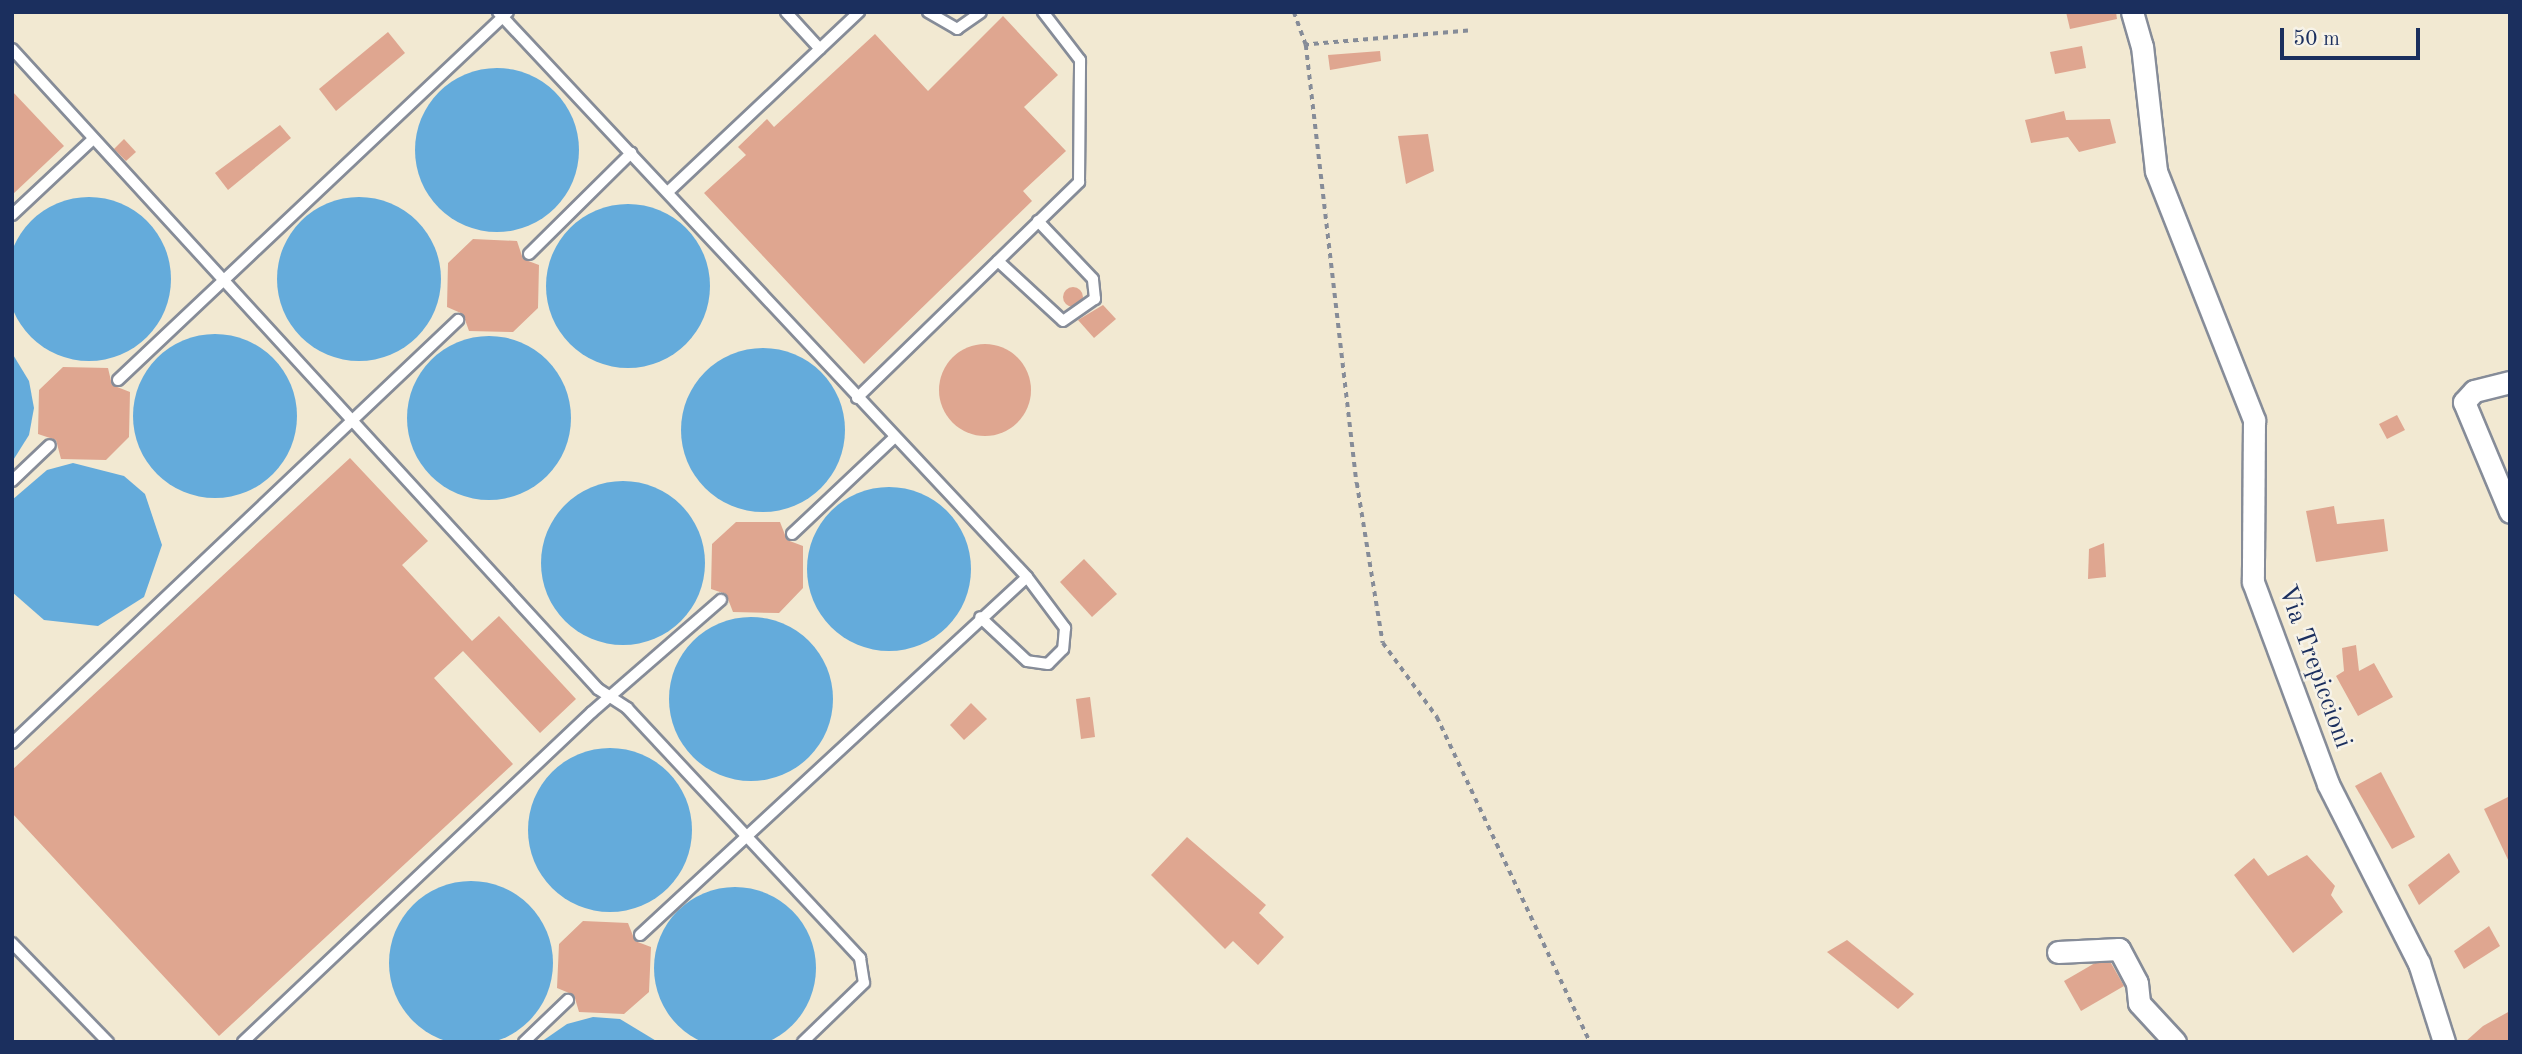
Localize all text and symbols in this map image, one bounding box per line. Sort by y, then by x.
scale bar [2284,14,2424,58]
text: 50 m [2293,29,2340,50]
street label: Via Trepiccioni [2270,581,2358,753]

